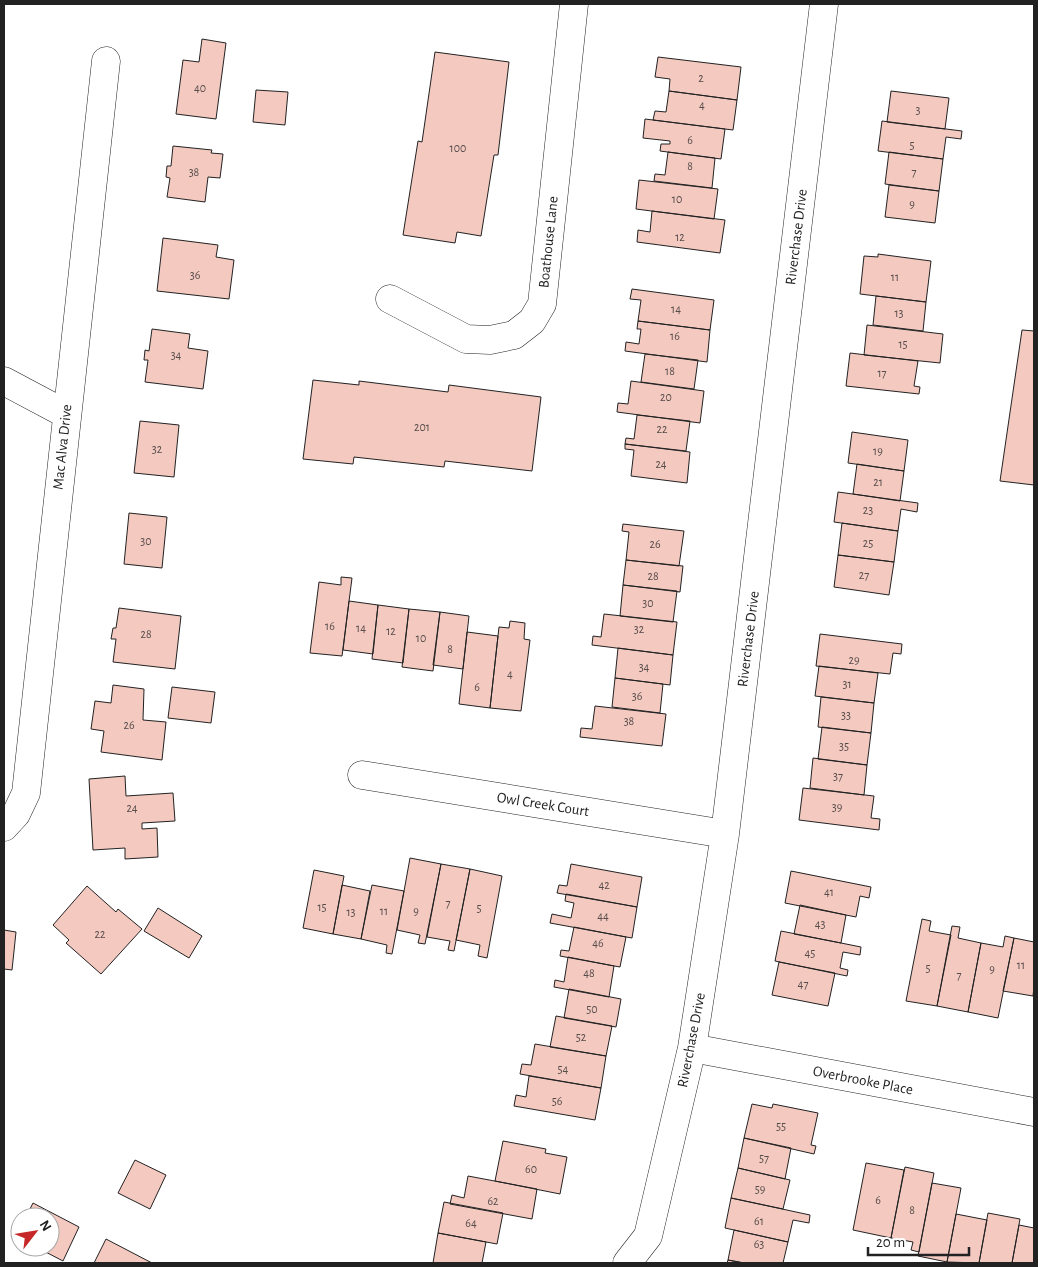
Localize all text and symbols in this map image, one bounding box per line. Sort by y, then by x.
house number: 2 [698,72,704,84]
house number: 40 [194,82,206,94]
house number: 4 [699,99,705,111]
house number: 3 [916,104,921,116]
house number: 6 [687,134,693,146]
house number: 5 [909,139,915,151]
house number: 100 [450,142,466,154]
house number: 8 [687,160,693,172]
house number: 38 [189,166,200,178]
house number: 7 [911,166,917,178]
street label: Riverchase Drive [783,188,810,286]
house number: 10 [672,193,682,205]
street label: Boathouse Lane [536,195,561,289]
house number: 9 [909,198,915,210]
house number: 12 [675,231,685,243]
house number: 36 [190,269,201,281]
house number: 11 [891,271,899,283]
house number: 14 [671,303,681,315]
house number: 13 [894,307,904,319]
house number: 16 [670,330,680,342]
house number: 15 [898,338,908,350]
house number: 34 [171,349,182,361]
house number: 18 [665,365,675,377]
house number: 17 [877,367,887,379]
house number: 20 [660,391,672,403]
street label: Mac Alva Drive [51,403,74,491]
house number: 201 [414,421,430,433]
house number: 22 [657,423,668,435]
house number: 32 [152,443,163,455]
house number: 19 [873,445,883,457]
house number: 24 [655,458,667,470]
house number: 21 [873,476,883,488]
house number: 23 [863,504,873,516]
house number: 30 [140,535,152,547]
house number: 25 [863,537,873,549]
house number: 26 [649,538,661,550]
house number: 27 [859,569,869,581]
house number: 28 [647,570,659,582]
street label: Riverchase Drive [735,590,762,688]
house number: 30 [642,597,654,609]
house number: 16 [325,620,335,632]
house number: 14 [356,622,366,634]
house number: 32 [634,623,645,635]
house number: 12 [386,625,396,637]
house number: 28 [140,628,152,640]
house number: 10 [416,632,426,644]
house number: 8 [447,643,453,655]
house number: 29 [848,654,860,666]
house number: 34 [639,661,650,673]
house number: 4 [507,668,513,680]
house number: 31 [842,678,852,690]
house number: 6 [474,681,480,693]
house number: 36 [632,690,643,702]
house number: 33 [841,709,851,721]
house number: 38 [624,715,635,727]
house number: 26 [123,719,135,731]
house number: 35 [839,740,849,752]
house number: 37 [833,770,843,782]
street label: Owl Creek Court [496,790,590,819]
house number: 39 [832,801,843,813]
house number: 24 [126,802,138,814]
house number: 42 [598,879,610,891]
house number: 41 [824,886,834,898]
house number: 7 [445,897,451,909]
house number: 15 [317,901,327,913]
house number: 5 [476,902,482,914]
house number: 11 [380,905,388,917]
house number: 9 [413,905,419,917]
house number: 13 [346,906,356,918]
house number: 44 [597,910,609,922]
house number: 43 [815,918,825,930]
house number: 22 [95,928,106,940]
house number: 46 [592,937,604,949]
house number: 45 [805,947,815,959]
house number: 11 [1017,959,1025,971]
house number: 5 [925,962,931,974]
house number: 9 [989,963,995,975]
house number: 48 [583,967,595,979]
house number: 7 [956,969,962,981]
house number: 47 [798,978,808,990]
street label: Riverchase Drive [675,991,708,1089]
house number: 50 [586,1003,598,1015]
house number: 52 [576,1031,587,1043]
house number: 54 [558,1063,569,1075]
street label: Overbrooke Place [812,1063,914,1098]
house number: 56 [552,1095,563,1107]
house number: 55 [776,1120,786,1132]
house number: 57 [759,1152,769,1164]
house number: 60 [525,1163,537,1175]
house number: 59 [755,1183,766,1195]
house number: 6 [875,1194,881,1206]
house number: 62 [487,1195,499,1207]
house number: 8 [909,1204,915,1216]
north arrow [10,1207,60,1257]
house number: 61 [754,1215,764,1227]
house number: 64 [465,1217,477,1229]
text: N [37,1218,54,1234]
scale bar [868,1224,969,1256]
text: 20 m [876,1235,905,1250]
house number: 63 [754,1238,764,1250]

